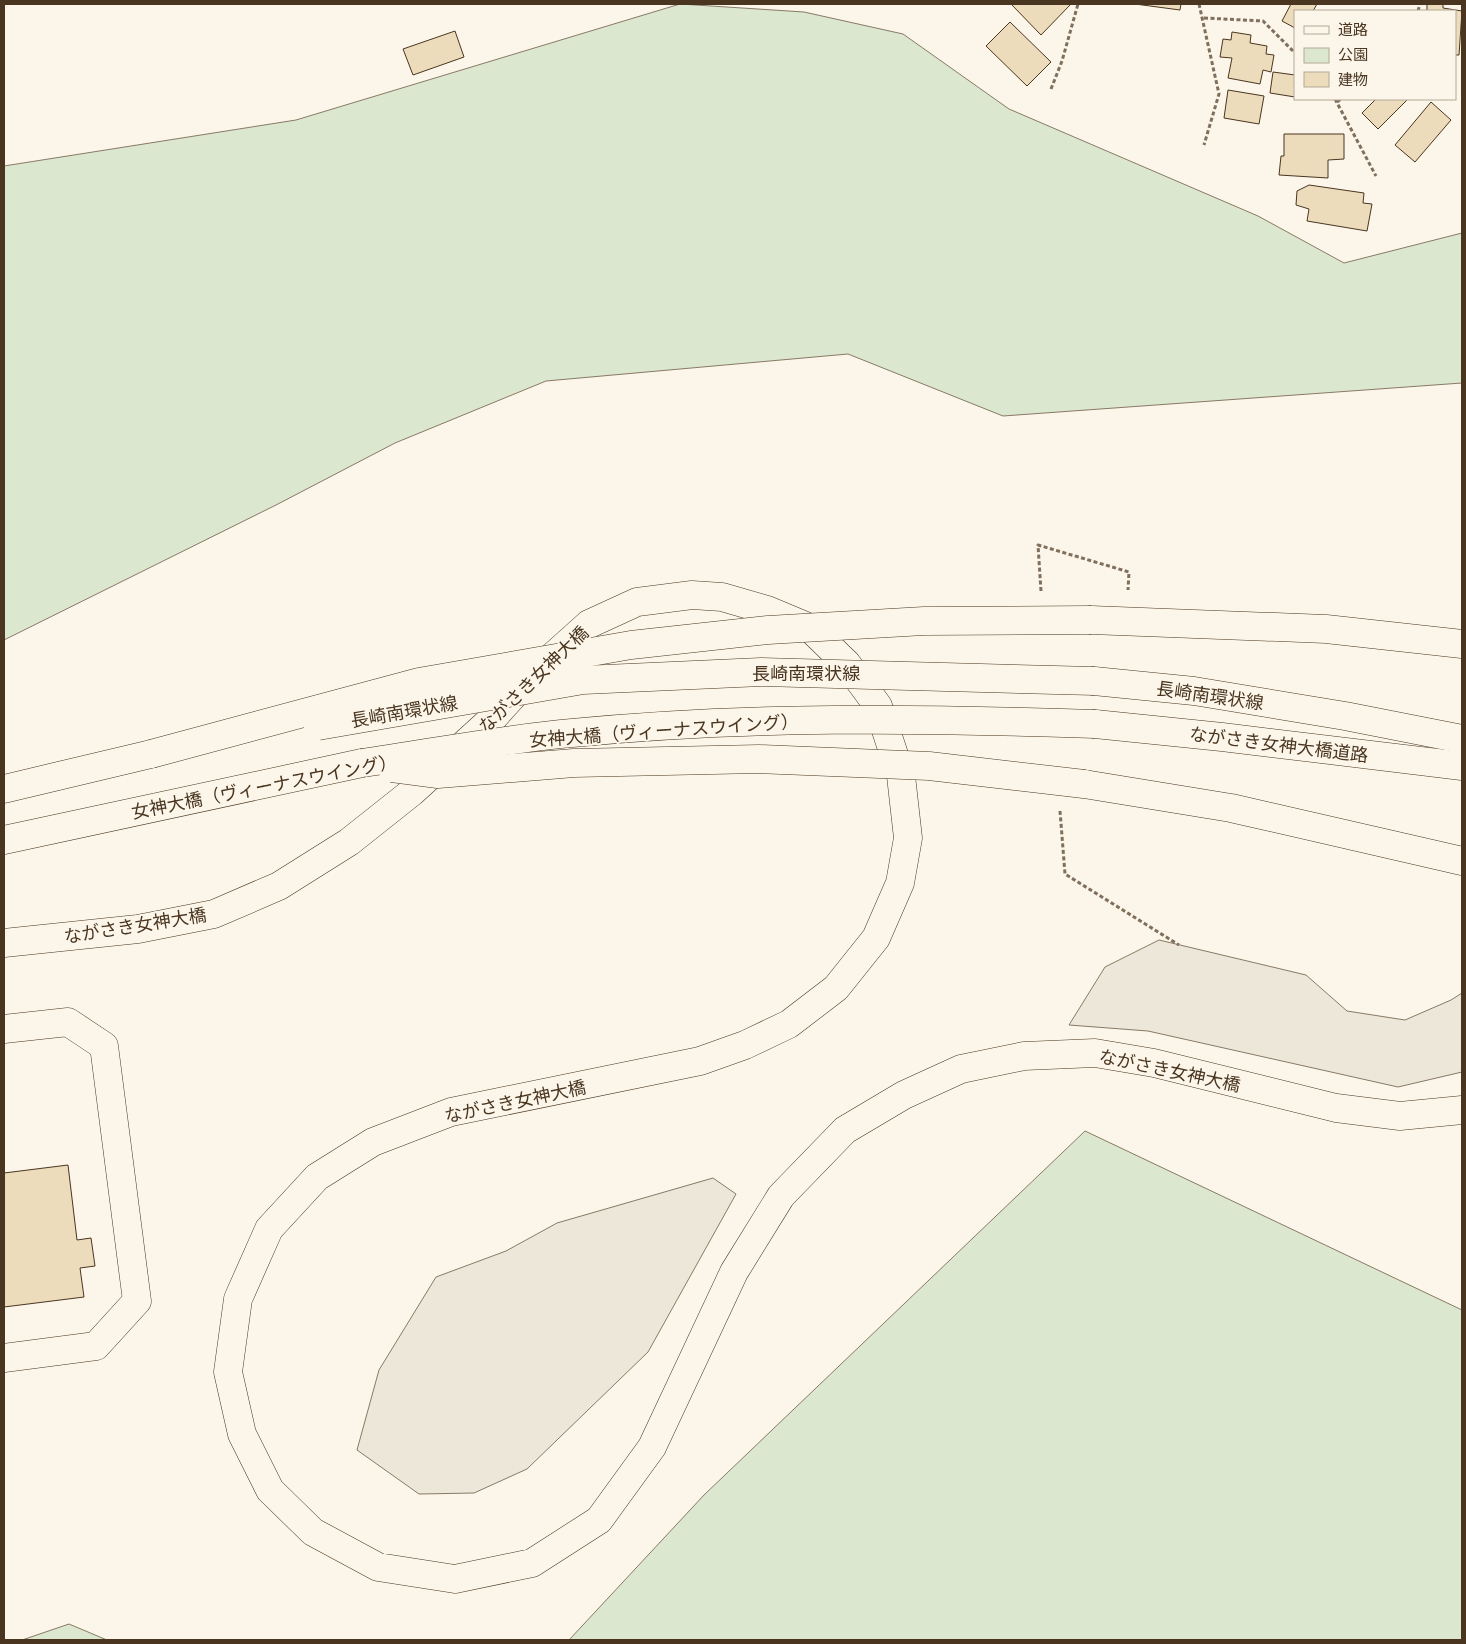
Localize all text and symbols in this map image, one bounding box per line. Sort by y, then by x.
legend [1294,10,1456,100]
text: 道路 [1338,20,1368,38]
text: 公園 [1338,45,1368,63]
text: 建物 [1338,70,1368,88]
street label: ながさき女神大橋 [474,621,592,737]
street label: 長崎南環状線 [752,662,860,684]
street label: 長崎南環状線 [1155,677,1265,713]
street label: 長崎南環状線 [349,691,459,731]
street label: 女神大橋（ヴィーナスウイング） [529,710,799,750]
street label: ながさき女神大橋道路 [1188,722,1370,766]
street label: 女神大橋（ヴィーナスウイング） [129,749,399,823]
street label: ながさき女神大橋 [62,903,208,947]
street label: ながさき女神大橋 [1097,1044,1243,1096]
street label: ながさき女神大橋 [442,1075,588,1127]

